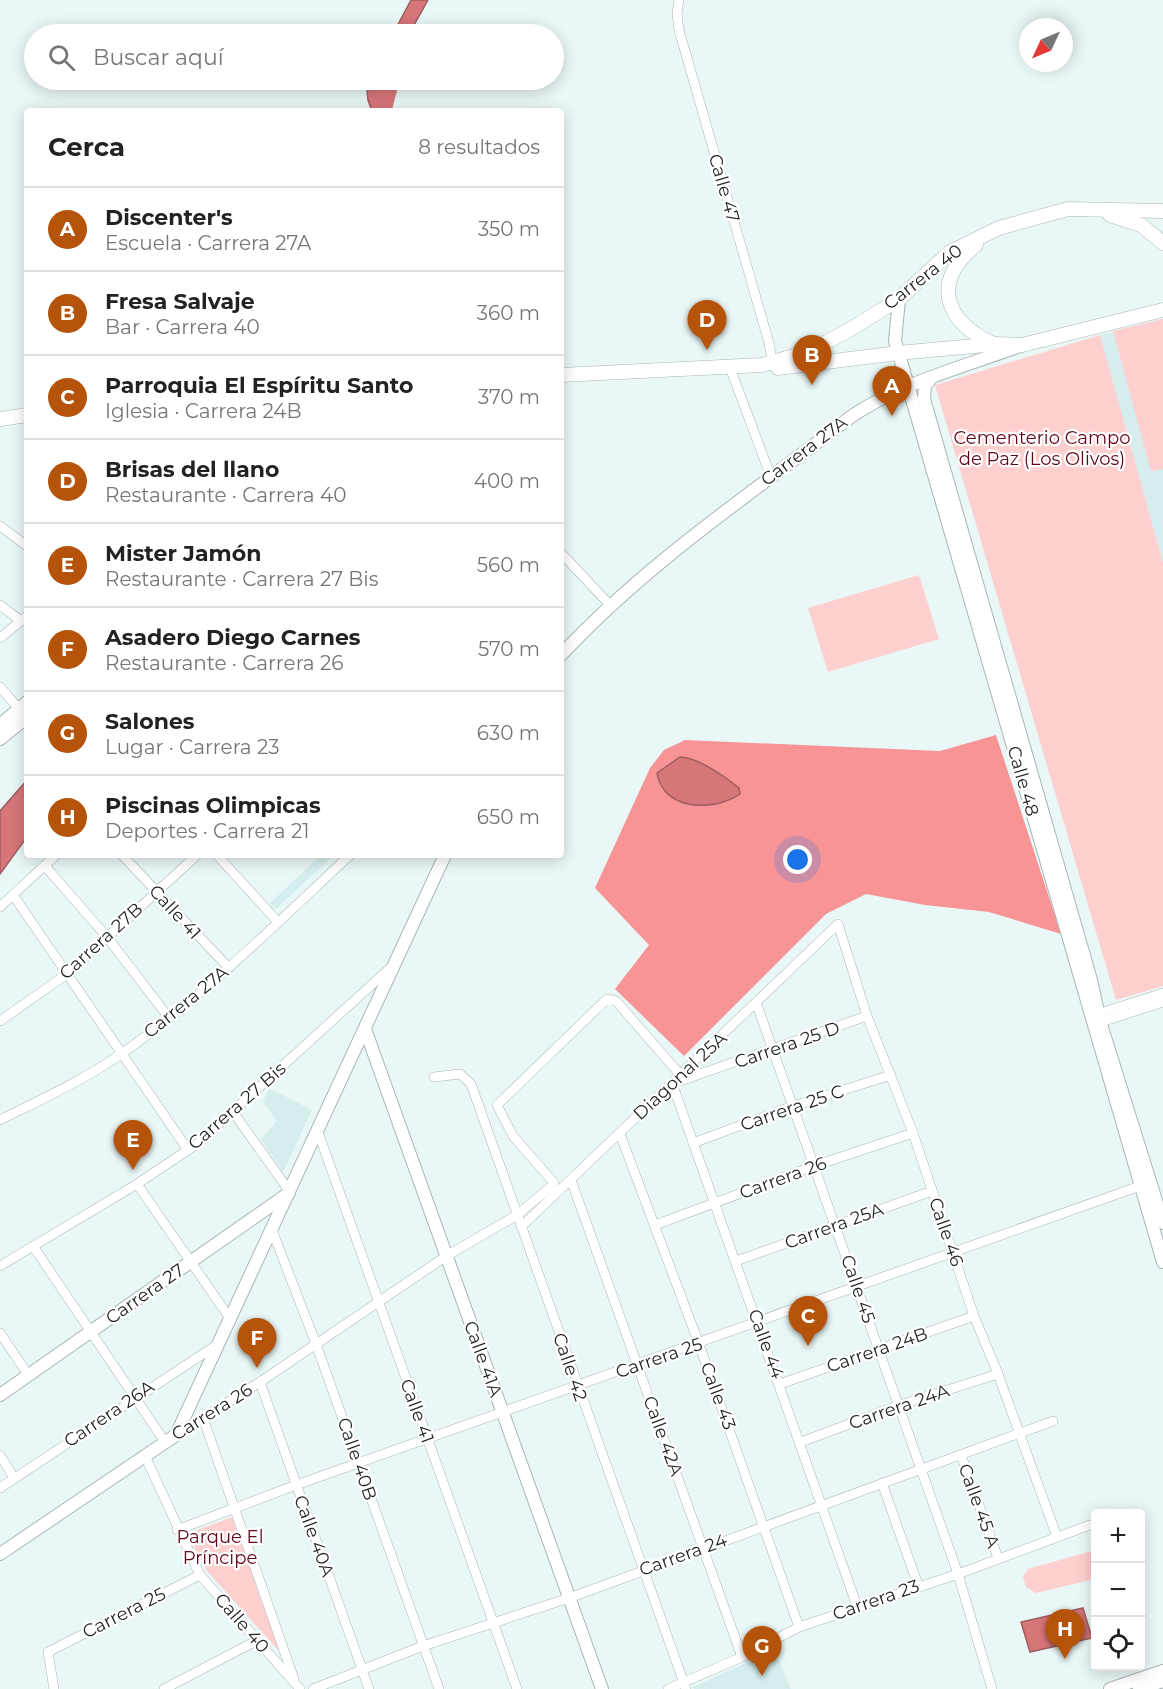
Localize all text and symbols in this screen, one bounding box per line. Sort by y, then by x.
north arrow [1019,18,1073,72]
search box [24,24,564,90]
icon: search [45,41,78,74]
text: Buscar aquí [93,44,224,71]
text: Cerca [48,131,125,163]
text: 8 resultados [418,135,540,159]
street label: Calle 47 [704,151,744,225]
text: Discenter's [105,204,233,231]
text: A [60,217,75,241]
text: 350 m [478,217,540,241]
text: Escuela · Carrera 27A [105,231,311,255]
street label: Carrera 40 [879,239,967,315]
text: Fresa Salvaje [105,288,255,315]
pin: D [688,300,726,350]
text: B [60,301,75,325]
text: 360 m [477,301,540,325]
text: Bar · Carrera 40 [105,315,260,339]
pin: B [792,336,832,385]
pin: A [872,366,912,416]
text: Parroquia El Espíritu Santo [105,372,413,399]
text: C [60,385,75,409]
text: 370 m [478,385,540,409]
text: Iglesia · Carrera 24B [105,399,302,423]
street label: Carrera 27A [756,411,852,491]
park label: Cementerio Campo de Paz (Los Olivos) [954,427,1130,470]
text: Brisas del llano [105,456,280,483]
text: D [59,469,76,493]
text: 400 m [474,469,540,493]
text: Restaurante · Carrera 40 [105,483,346,507]
text: Mister Jamón [105,540,261,567]
text: E [61,553,74,577]
text: 560 m [477,553,540,577]
text: Restaurante · Carrera 27 Bis [105,567,378,591]
text: Asadero Diego Carnes [105,624,361,651]
text: F [61,637,74,661]
text: 570 m [478,637,540,661]
text: Restaurante · Carrera 26 [105,651,343,675]
text: Salones [105,708,195,735]
text: G [60,721,75,745]
text: 630 m [477,721,540,745]
text: Lugar · Carrera 23 [105,735,280,759]
street label: Calle 48 [1002,743,1044,819]
text: Piscinas Olimpicas [105,792,321,819]
text: H [59,805,76,829]
text: 650 m [477,805,540,829]
text: Deportes · Carrera 21 [105,819,310,843]
your location [783,845,812,874]
street label: Calle 41 [144,880,206,944]
street label: Carrera 27B [55,898,147,984]
street label: Carrera 27A [139,961,233,1043]
street label: Carrera 25 D [731,1017,843,1073]
street label: Diagonal 25A [629,1027,731,1125]
street label: Carrera 27 Bis [183,1057,291,1155]
street label: Carrera 25 C [737,1080,847,1136]
pin: E [114,1120,152,1170]
street label: Carrera 26 [736,1152,830,1204]
street label: Calle 46 [924,1195,968,1269]
street label: Carrera 25A [782,1198,886,1254]
street label: Calle 45 [836,1252,880,1326]
street label: Carrera 27 [102,1259,188,1329]
pin: C [788,1296,828,1346]
street label: Calle 44 [743,1306,789,1382]
pin: F [238,1318,276,1368]
street label: Calle 41A [459,1318,507,1400]
street label: Carrera 24B [824,1322,930,1378]
street label: Calle 42 [548,1330,592,1404]
street label: Carrera 25 [613,1333,705,1383]
street label: Calle 43 [696,1359,740,1433]
street label: Carrera 26A [60,1376,158,1452]
street label: Calle 41 [395,1376,439,1446]
street label: Carrera 26 [168,1379,257,1445]
street label: Carrera 24A [846,1380,952,1434]
street label: Calle 42A [638,1393,688,1479]
street label: Calle 40B [333,1415,381,1503]
street label: Calle 45 A [954,1461,1004,1551]
street label: Calle 40A [289,1492,339,1580]
map controls [1091,1509,1145,1671]
button: + [1091,1509,1145,1563]
park label: Parque El Príncipe [176,1526,264,1569]
street label: Carrera 24 [636,1529,730,1581]
button: − [1091,1563,1145,1617]
street label: Carrera 23 [830,1575,922,1625]
street label: Carrera 25 [79,1583,169,1643]
street label: Calle 40 [210,1588,274,1658]
pin: H [1046,1610,1084,1659]
button: locate [1091,1617,1145,1671]
pin: G [742,1626,782,1676]

